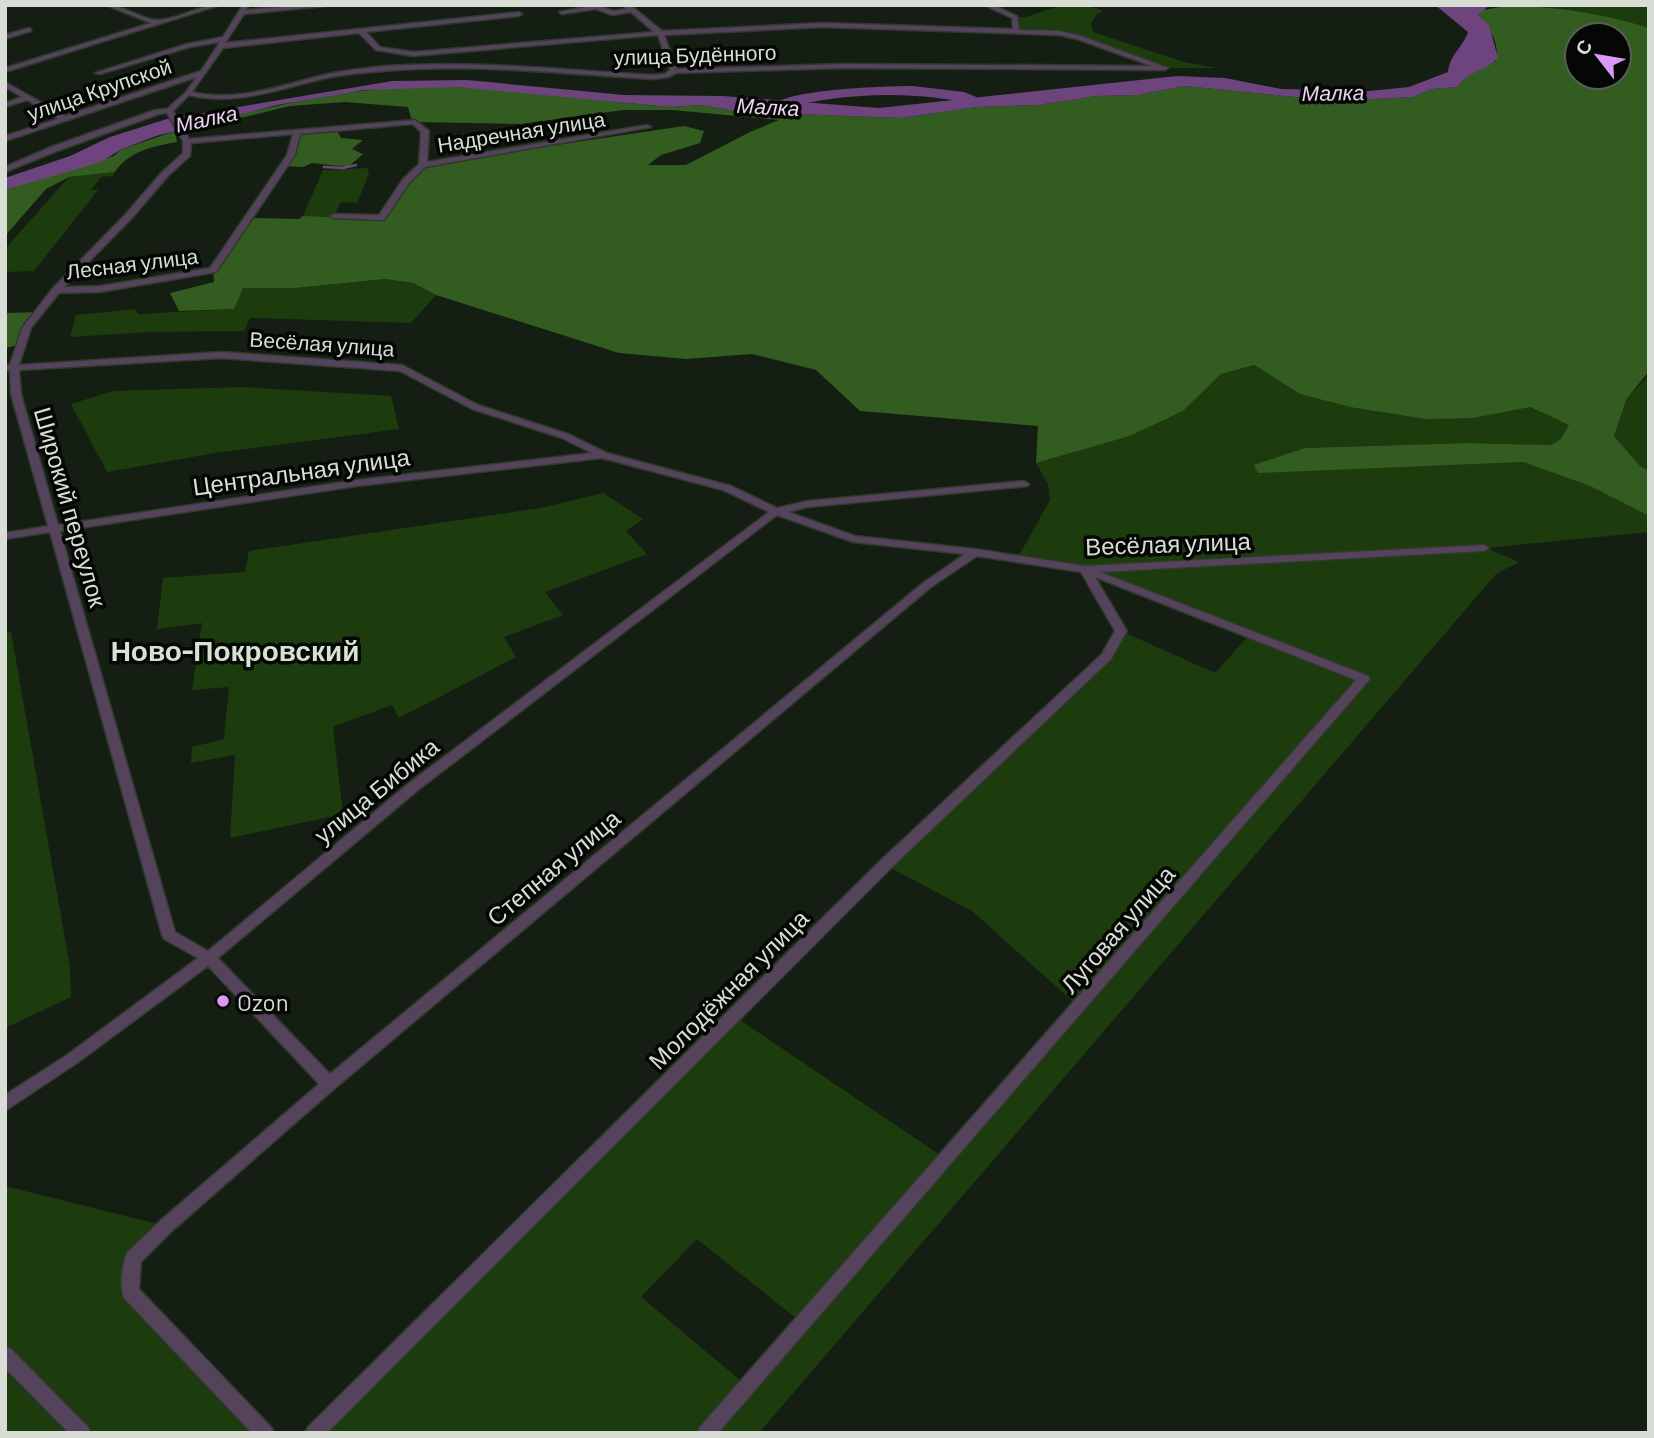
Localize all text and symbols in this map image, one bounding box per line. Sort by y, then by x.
north arrow [1563,21,1633,91]
text: С [1570,35,1597,59]
street label: улица Будённого [613,39,777,69]
street label: улица Крупской [24,53,174,125]
water label: Малка [1301,79,1365,105]
water label: Малка [736,92,800,120]
water label: Малка [173,99,239,137]
street label: Надречная улица [435,105,607,157]
street label: Лесная улица [65,242,200,283]
street label: Весёлая улица [249,325,396,361]
street label: Широкий переулок [29,404,114,611]
street label: Центральная улица [191,441,412,501]
street label: Весёлая улица [1085,526,1252,560]
district label: Ново-Покровский [111,633,359,667]
street label: улица Бибика [308,731,444,849]
street label: Степная улица [481,803,626,931]
street label: Луговая улица [1054,859,1181,999]
street label: Молодёжная улица [642,903,814,1075]
place label: Ozon [237,987,289,1016]
marker: Ozon [215,993,231,1009]

